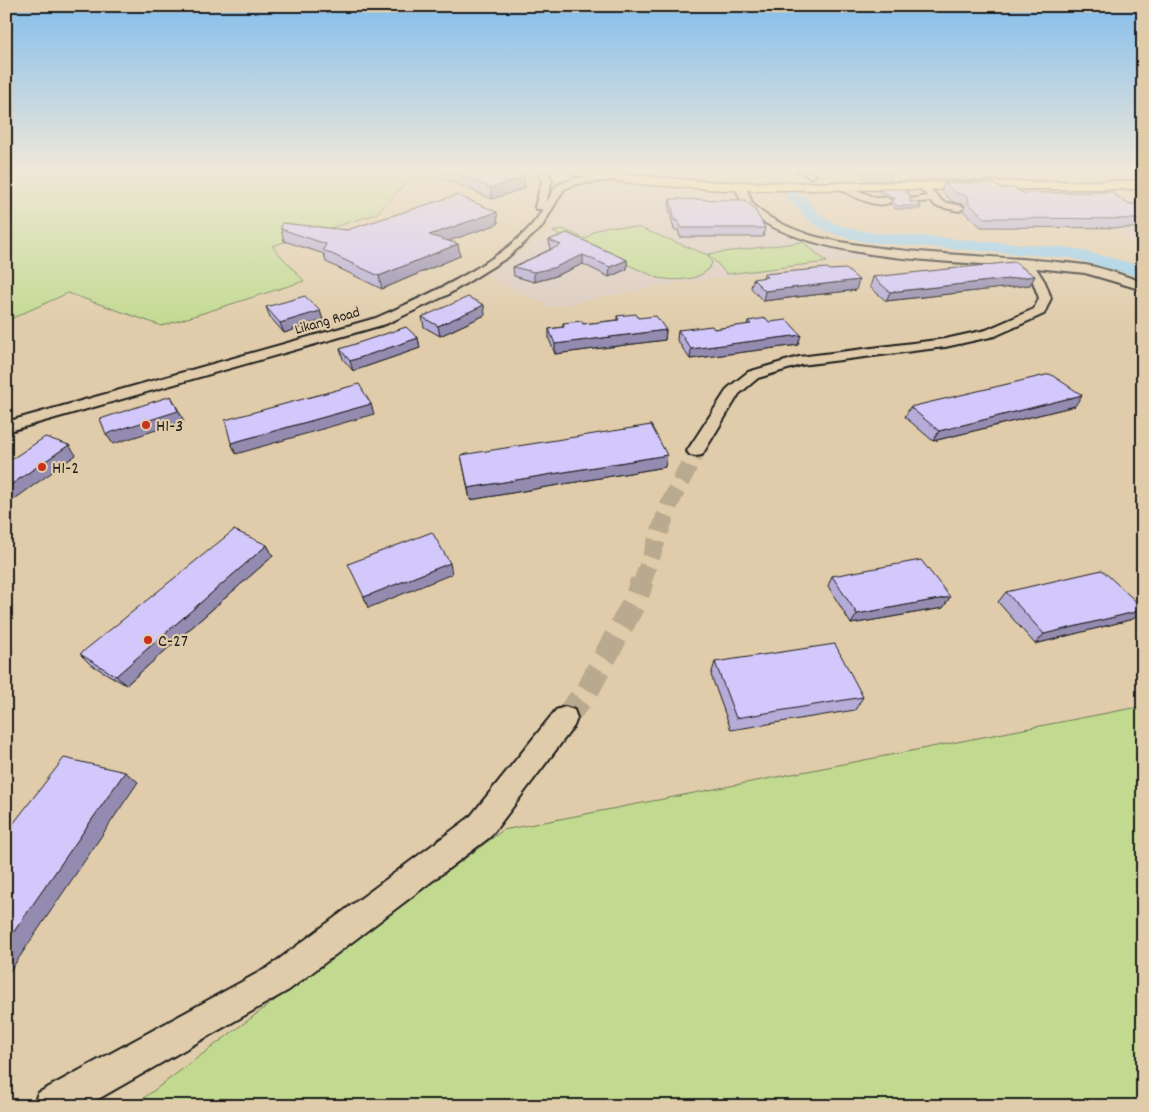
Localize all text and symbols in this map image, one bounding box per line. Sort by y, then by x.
street label: Likang Road [292,302,363,342]
place label: H1-3 [156,415,183,440]
marker: H1-3 [140,419,152,431]
place label: H1-2 [52,457,79,482]
marker: H1-2 [36,461,48,473]
place label: C-27 [158,630,188,655]
marker: C-27 [142,634,154,646]

